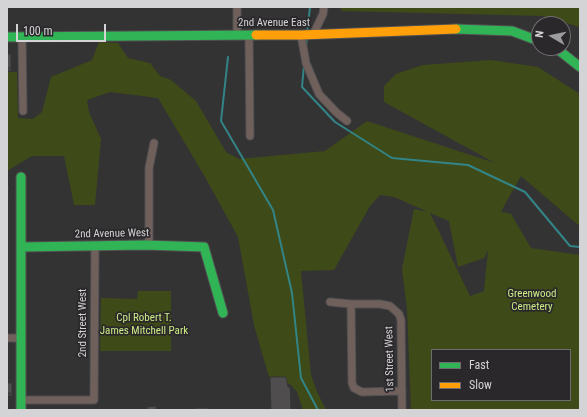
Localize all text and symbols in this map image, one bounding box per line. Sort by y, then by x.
scale bar [18,16,108,42]
street label: 2nd Avenue East [238,16,310,30]
north arrow [531,16,571,56]
text: 100 m [23,24,53,38]
text: N [533,30,547,39]
street label: 2nd Avenue West [75,227,149,241]
park label: Greenwood Cemetery [507,287,557,313]
street label: 2nd Street West [76,289,90,357]
park label: Cpl Robert T. James Mitchell Park [100,311,188,337]
street label: 1st Street West [383,326,397,392]
legend [431,349,571,401]
text: Fast [469,358,489,372]
text: Slow [469,378,492,392]

